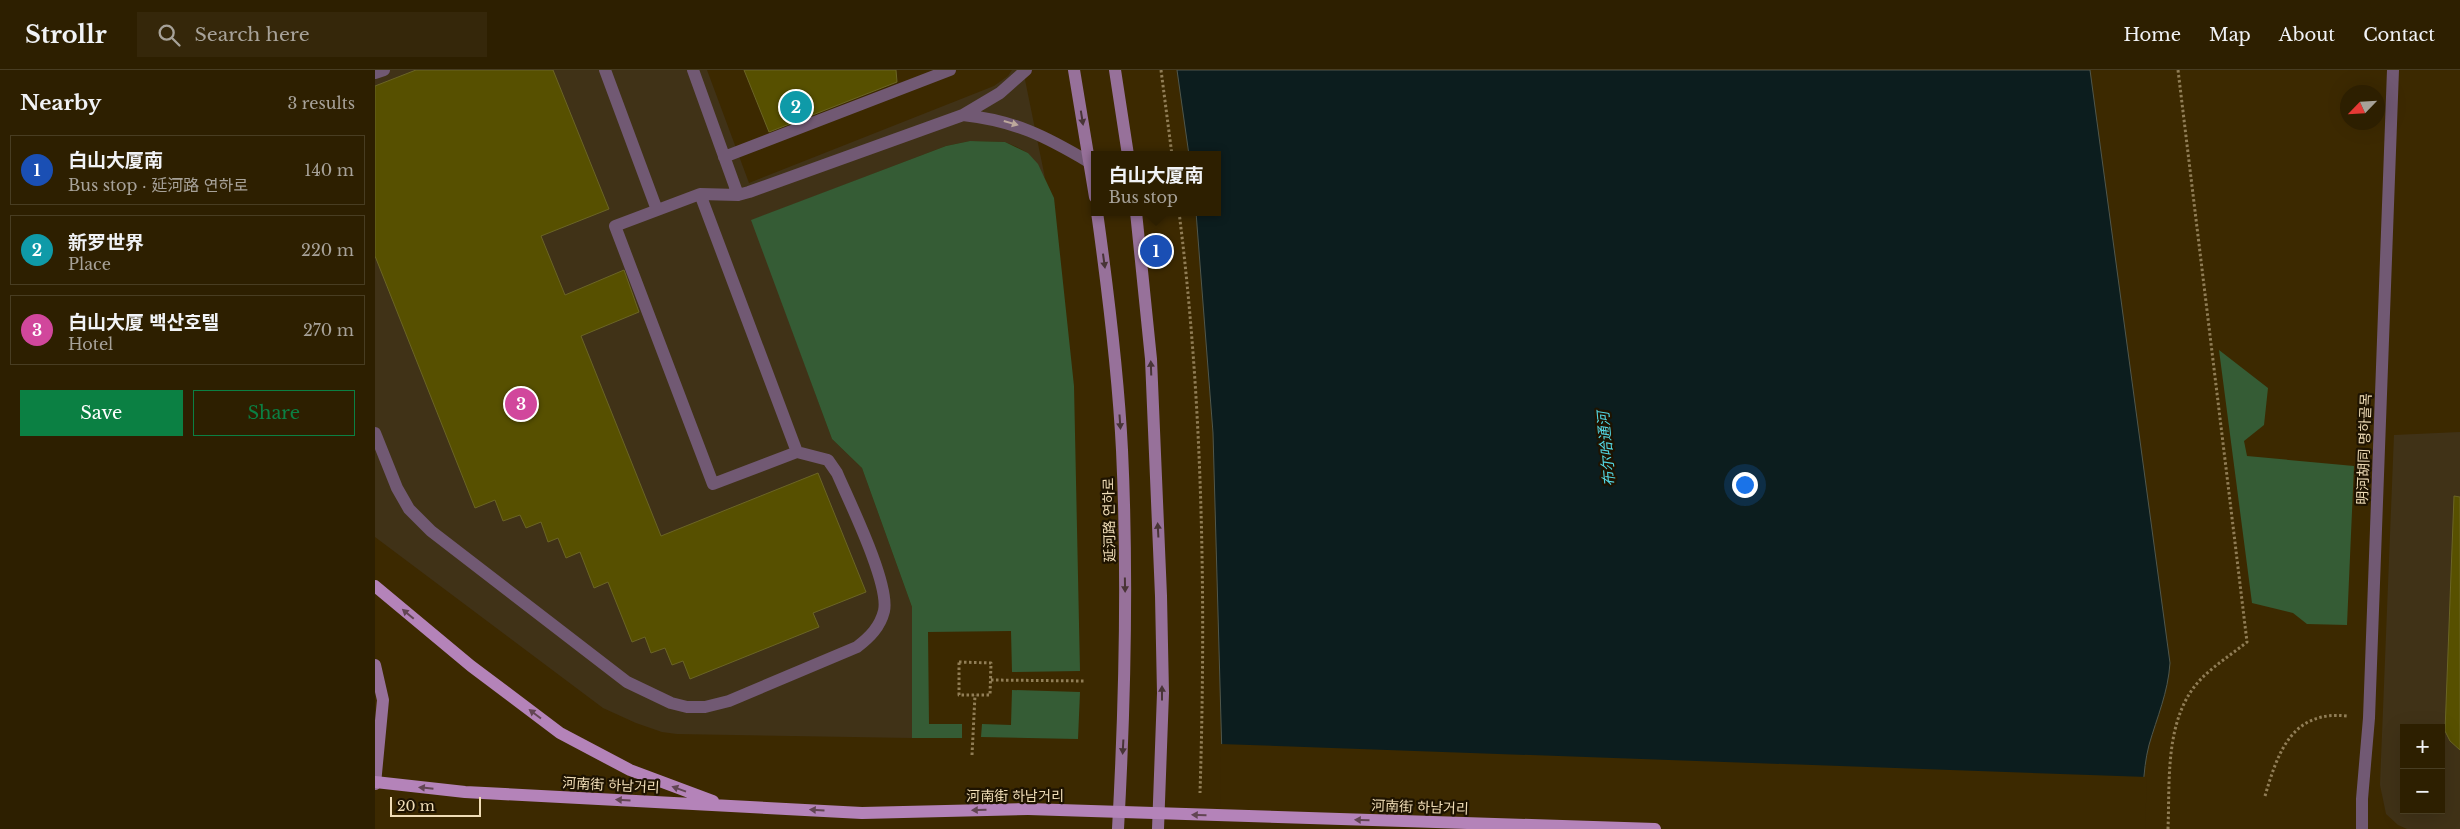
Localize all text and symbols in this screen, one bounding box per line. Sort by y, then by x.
search box [137,12,487,57]
text: Strollr [25,20,107,49]
icon: search [155,21,183,49]
text: Search here [195,23,310,46]
text: Home [2123,24,2181,46]
text: Map [2209,24,2251,46]
text: About [2279,24,2335,46]
text: Contact [2363,24,2435,46]
north arrow [2340,85,2385,130]
pin: 2 [780,88,812,126]
text: Nearby [20,90,101,116]
text: 3 results [287,93,355,113]
one-way arrow [1078,110,1086,126]
one-way arrow [1004,120,1019,128]
text: 白山大厦南 [68,149,163,172]
popup [1091,151,1221,216]
text: 1 [34,160,40,180]
text: 140 m [304,160,354,180]
text: 白山大厦南 [1108,164,1204,187]
text: Bus stop · 延河路 연하로 [68,175,248,195]
text: Bus stop [1108,187,1178,207]
text: 新罗世界 [68,231,144,254]
pin: 1 [1140,232,1172,270]
text: 2 [32,240,42,260]
text: 220 m [301,240,354,260]
one-way arrow [1100,253,1108,269]
text: Place [68,254,111,274]
text: 白山大厦 백산호텔 [68,311,219,334]
text: 3 [32,320,42,340]
text: 270 m [303,320,354,340]
text: Hotel [68,334,113,354]
one-way arrow [1147,360,1155,376]
pin: 3 [505,385,537,423]
button: Save [20,390,183,436]
button: Share [193,390,355,436]
street label: 明河胡同 명하골목 [2353,393,2375,505]
water label: 布尔哈通河 [1593,408,1619,487]
one-way arrow [1116,414,1124,430]
your location [1732,472,1758,498]
street label: 延河路 연하로 [1099,477,1119,562]
one-way arrow [1153,522,1161,538]
one-way arrow [1122,577,1130,593]
one-way arrow [402,608,415,619]
one-way arrow [1158,685,1166,701]
one-way arrow [529,709,542,720]
map controls [2400,724,2445,814]
button: + [2400,724,2445,769]
one-way arrow [1118,739,1126,755]
button: − [2400,769,2445,814]
street label: 河南街 하남거리 [562,773,660,797]
one-way arrow [418,784,434,792]
one-way arrow [671,785,686,793]
street label: 河南街 하남거리 [966,787,1064,805]
scale bar [390,794,481,817]
one-way arrow [615,796,631,804]
street label: 河南街 하남거리 [1371,796,1469,818]
text: 20 m [397,797,435,815]
one-way arrow [809,806,825,814]
one-way arrow [971,806,987,814]
one-way arrow [1191,810,1207,818]
one-way arrow [1354,815,1370,823]

